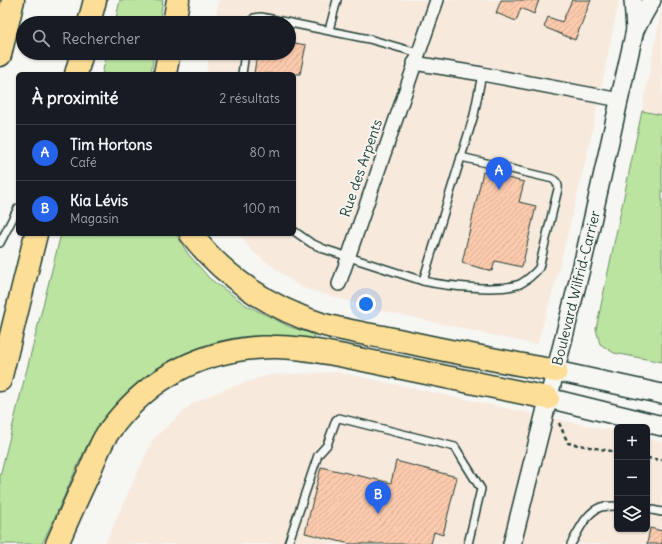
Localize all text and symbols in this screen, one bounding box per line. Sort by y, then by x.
search box [16,16,296,60]
icon: search [30,27,52,49]
text: Rechercher [62,29,140,48]
text: À proximité [32,87,118,109]
text: 2 résultats [219,90,280,107]
street label: Rue des Arpents [336,117,386,219]
text: Tim Hortons [70,135,152,154]
text: A [41,144,49,161]
text: 80 m [249,144,280,161]
text: Café [70,154,97,171]
pin: A [486,157,512,190]
text: Kia Lévis [70,191,128,210]
text: B [41,200,49,217]
text: 100 m [243,200,280,217]
street label: Boulevard Wilfrid-Carrier [548,208,604,367]
text: Magasin [70,210,119,227]
your location [356,294,376,314]
map controls [614,424,650,532]
button: + [614,424,650,460]
button: − [614,460,650,496]
pin: B [365,481,391,514]
button: layers [614,496,650,532]

